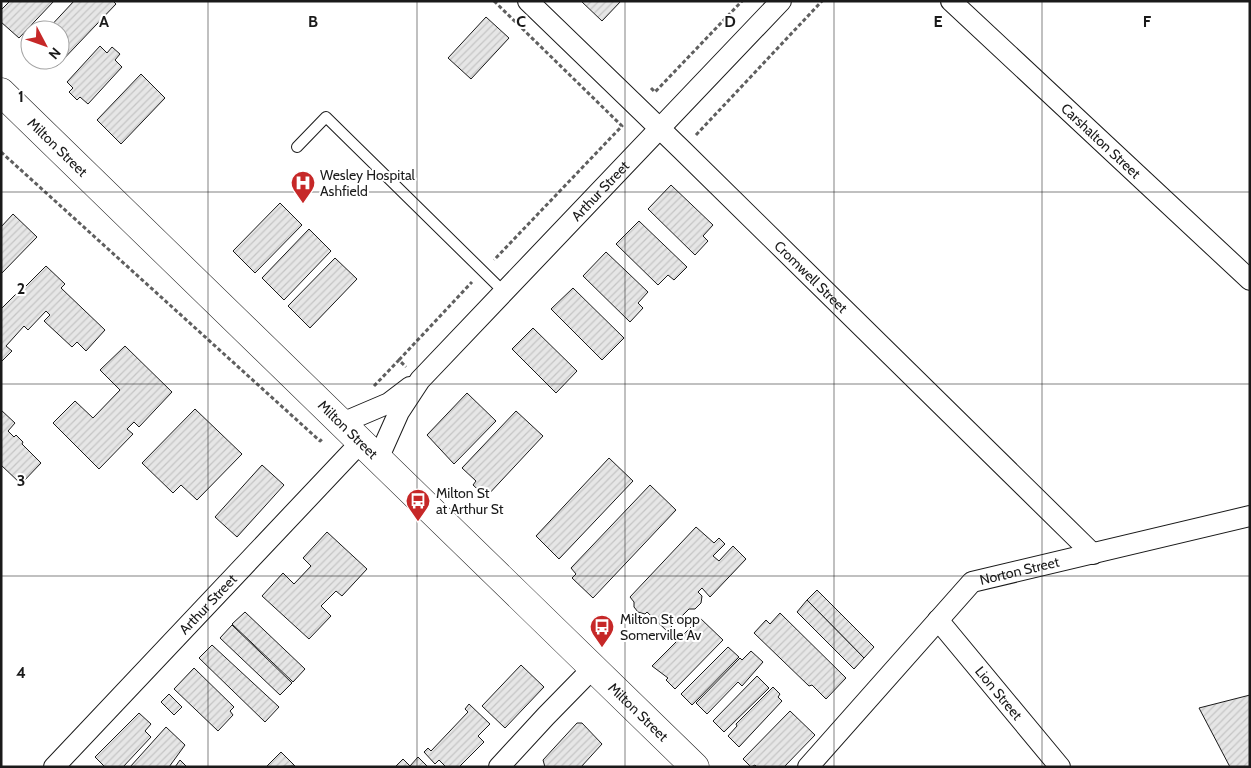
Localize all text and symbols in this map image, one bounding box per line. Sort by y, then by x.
text: A [99,12,109,31]
text: B [308,12,318,31]
text: C [516,12,526,31]
text: D [724,12,736,31]
text: E [933,12,943,31]
text: F [1143,12,1152,31]
north arrow [20,20,70,70]
text: N [45,44,65,63]
text: 1 [18,87,24,106]
street label: Carshalton Street [1057,99,1145,183]
street label: Milton Street [24,114,92,181]
street label: Arthur Street [567,157,633,225]
place label: Wesley Hospital Ashfield [320,166,416,200]
hospital icon: Wesley Hospital Ashfield [290,170,316,204]
street label: Cromwell Street [770,237,852,317]
text: 2 [17,279,25,298]
street label: Milton Street [314,396,382,463]
text: 3 [17,471,25,490]
place label: Milton St at Arthur St [436,484,504,518]
bus stop icon: Milton St at Arthur St [405,488,431,522]
street label: Norton Street [978,553,1061,589]
street label: Arthur Street [175,570,241,638]
place label: Milton St opp Somerville Av [620,610,702,644]
bus stop icon: Milton St opp Somerville Av [589,614,615,648]
street label: Lion Street [971,662,1026,724]
text: 4 [16,663,26,682]
street label: Milton Street [604,679,672,745]

